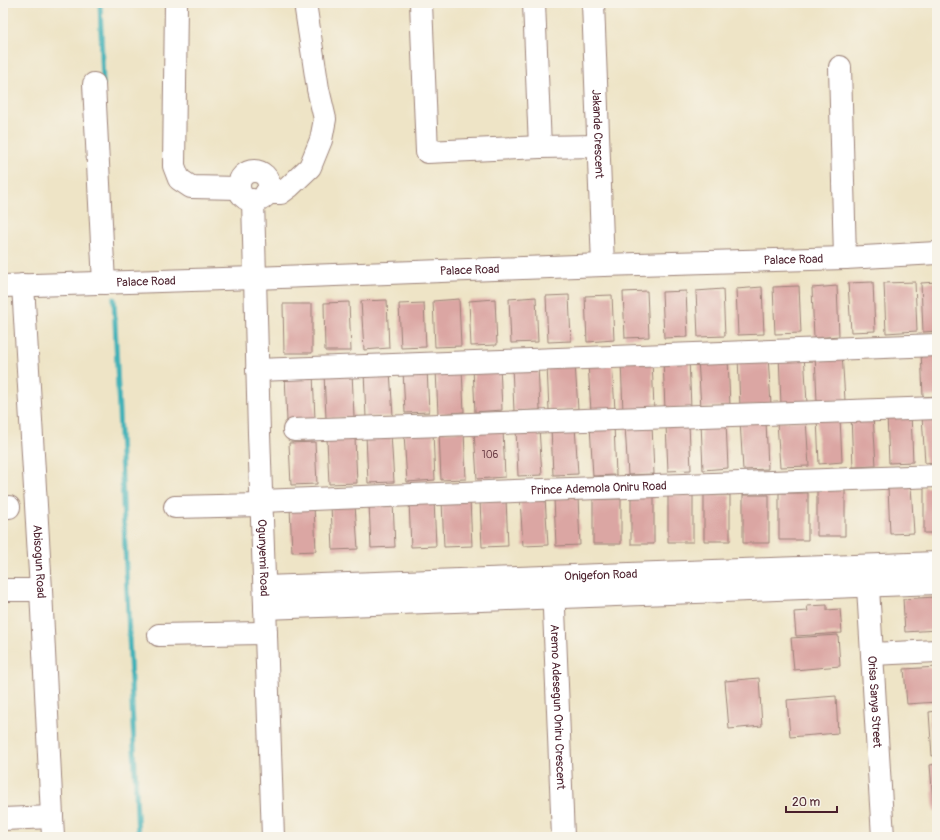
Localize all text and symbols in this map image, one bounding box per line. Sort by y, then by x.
street label: Jakande Crescent [588,89,607,179]
street label: Palace Road [763,252,824,268]
street label: Palace Road [440,262,500,279]
street label: Palace Road [116,273,176,290]
house number: 106 [482,449,498,461]
street label: Prince Ademola Oniru Road [530,479,667,498]
street label: Ogunyemi Road [254,519,272,597]
street label: Abisogun Road [29,524,48,599]
street label: Onigefon Road [564,567,638,584]
street label: Aremo Adesegun Oniru Crescent [547,624,568,790]
street label: Orisa Sanya Street [864,655,885,748]
scale bar [786,788,837,814]
text: 20 m [792,795,821,810]

